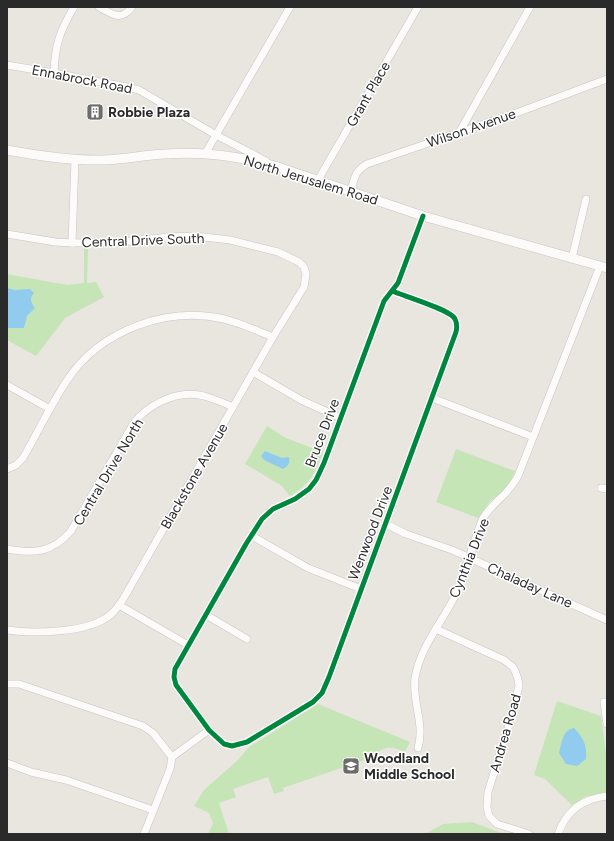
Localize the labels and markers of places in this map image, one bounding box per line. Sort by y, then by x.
building icon: Robbie Plaza [85,102,105,122]
place label: Robbie Plaza [108,104,190,121]
place label: Woodland Middle School [364,750,455,783]
school or university icon: Woodland Middle School [341,756,361,776]

